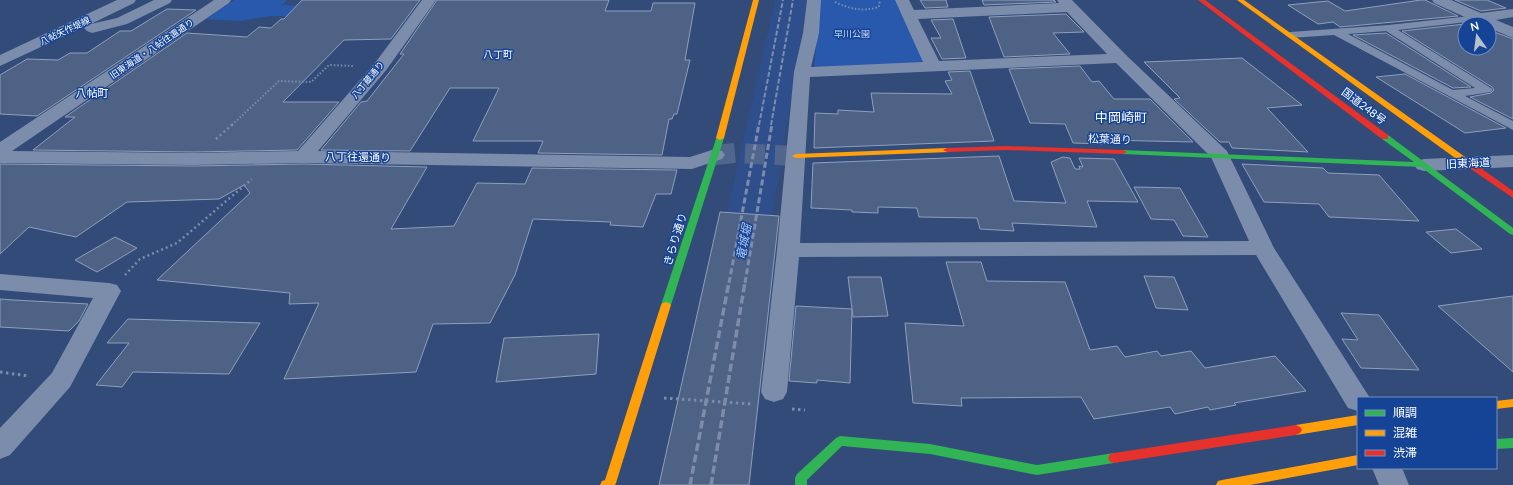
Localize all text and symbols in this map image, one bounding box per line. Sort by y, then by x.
street label: 八帖矢作堤線 [38,14,92,47]
street label: 旧東海道・八帖往還通り [108,16,196,81]
north arrow [1457,16,1497,56]
text: N [1469,18,1480,33]
park label: 早川公園 [834,28,870,39]
district label: 八丁町 [483,48,513,60]
street label: 八丁蔵通り [349,59,386,100]
street label: 国道248号 [1340,85,1389,126]
district label: 八帖町 [76,86,109,99]
district label: 中岡崎町 [1095,109,1147,125]
street label: 松葉通り [1088,131,1132,146]
street label: 八丁往還通り [325,149,391,164]
street label: 旧東海道 [1446,155,1490,170]
street label: きらり通り [660,211,689,267]
water label: 竜城堀 [733,221,755,261]
legend [1357,397,1497,469]
text: 順調 [1393,405,1417,420]
text: 混雑 [1393,425,1417,440]
text: 渋滞 [1393,445,1417,460]

